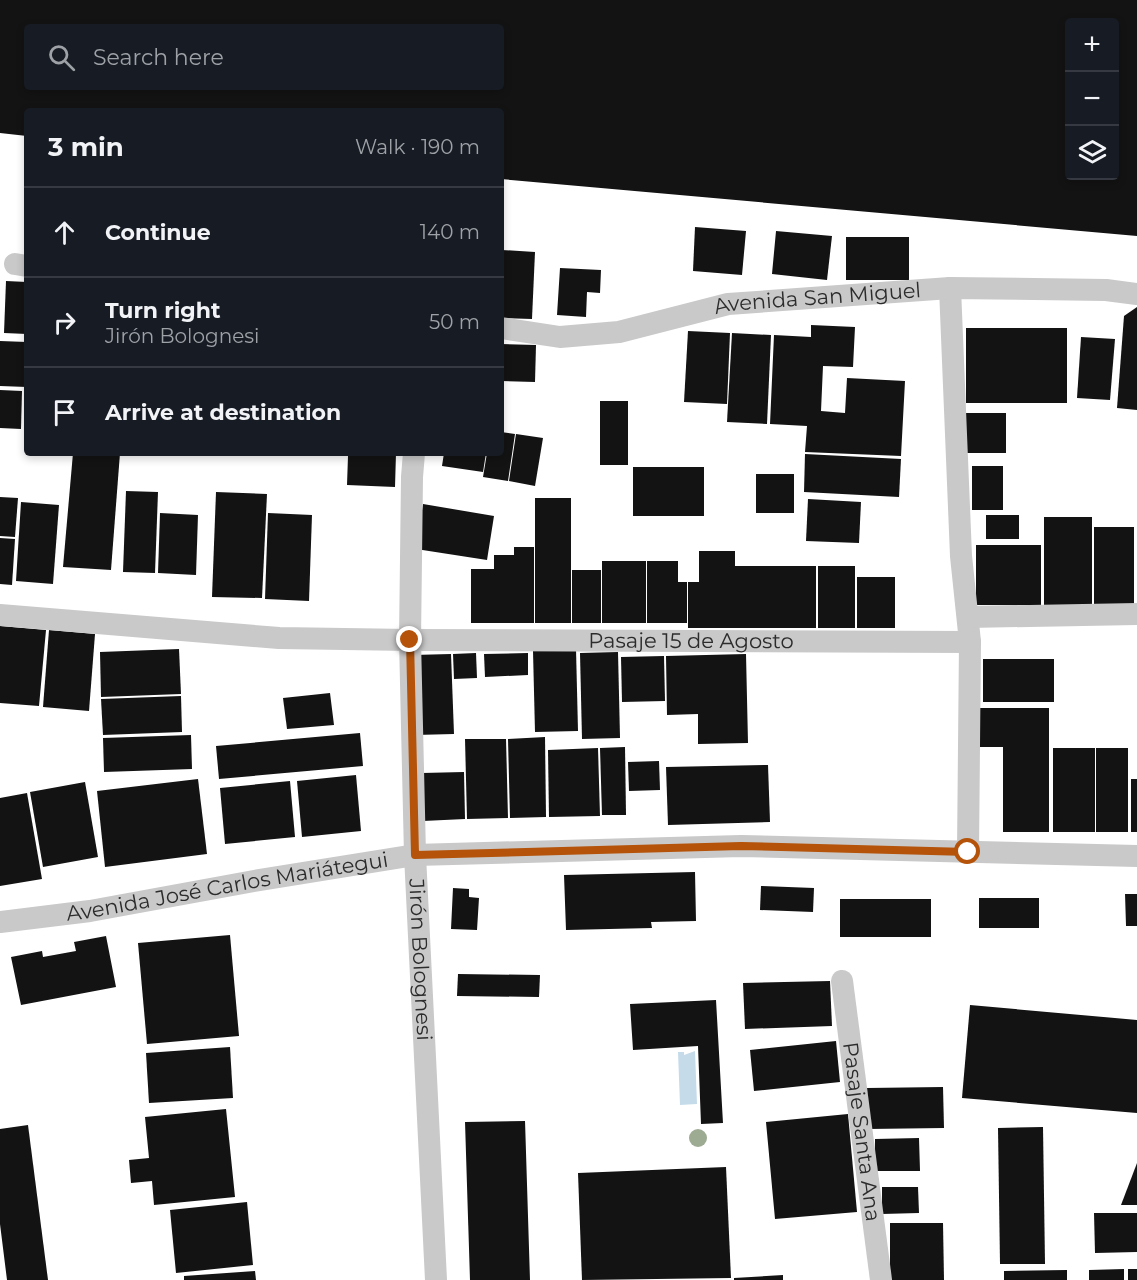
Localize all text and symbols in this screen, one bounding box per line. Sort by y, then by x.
map controls [1065,18,1119,180]
button: + [1065,18,1119,72]
search box [24,24,504,90]
icon: search [45,41,78,74]
text: Search here [93,44,224,71]
button: − [1065,72,1119,126]
button: layers [1065,126,1119,180]
text: 3 min [48,131,124,163]
text: Walk · 190 m [355,135,480,159]
icon: ahead [48,216,81,249]
text: Continue [105,219,211,246]
text: 140 m [420,220,480,244]
street label: Avenida San Miguel [711,277,922,319]
text: Turn right [105,297,220,324]
icon: right [48,306,81,339]
text: 50 m [429,310,480,334]
text: Jirón Bolognesi [105,324,259,348]
icon: arrive [48,396,81,429]
text: Arrive at destination [105,399,341,426]
route end [396,626,422,652]
street label: Pasaje 15 de Agosto [588,628,794,653]
route start [954,838,980,864]
street label: Avenida José Carlos Mariátegui [65,847,390,926]
street label: Jirón Bolognesi [404,877,437,1041]
street label: Pasaje Santa Ana [838,1040,886,1223]

